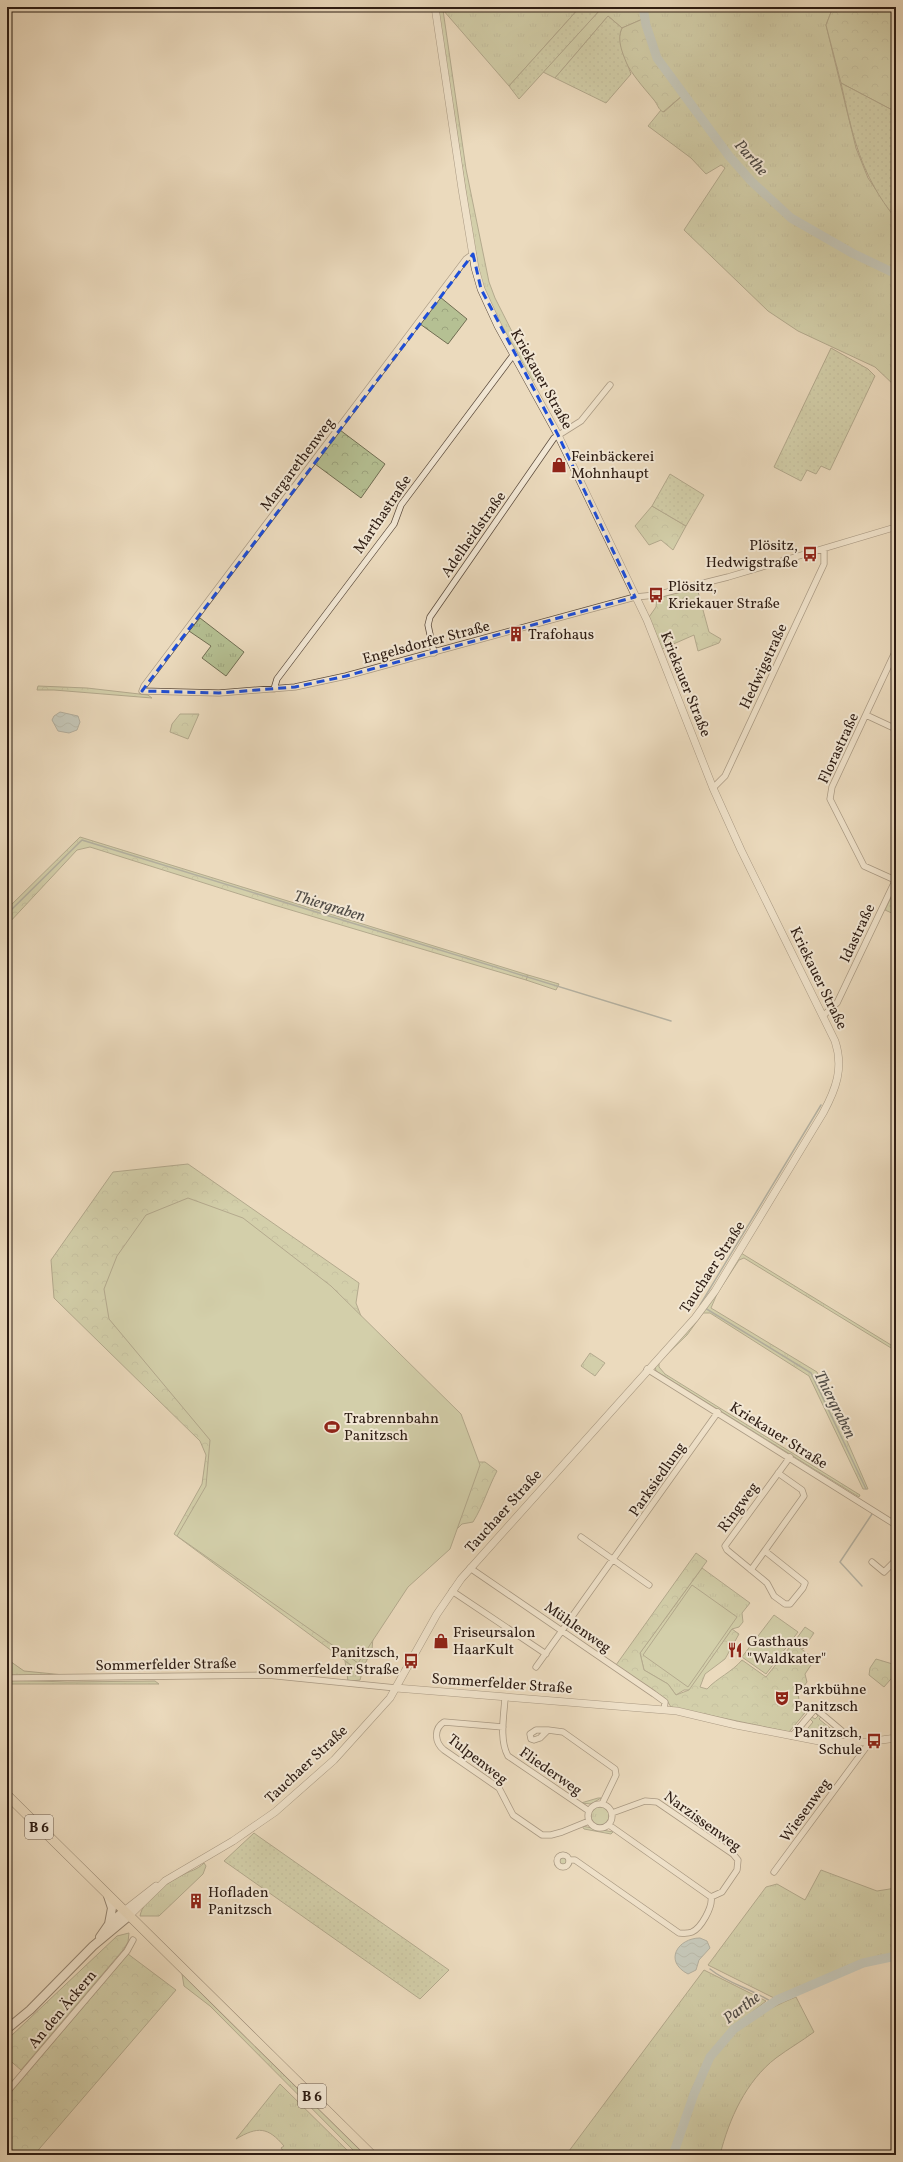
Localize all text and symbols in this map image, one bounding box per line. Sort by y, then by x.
water label: Parthe [729,135,773,181]
street label: Kriekauer Straße [504,326,577,434]
street label: Margarethenweg [256,414,341,516]
place label: Feinbäckerei Mohnhaupt [571,447,654,485]
shop icon: Feinbäckerei Mohnhaupt [550,456,568,474]
street label: Marthastraße [349,471,417,558]
street label: Adelheidstraße [437,488,512,582]
place label: Plösitz, Hedwigstraße [706,536,798,574]
bus stop icon: Plösitz, Hedwigstraße [801,545,819,563]
place label: Plösitz, Kriekauer Straße [668,577,780,615]
bus stop icon: Plösitz, Kriekauer Straße [647,586,665,604]
street label: Engelsdorfer Straße [360,616,493,671]
street label: Hedwigstraße [735,620,793,713]
building icon: Trafohaus [507,625,525,643]
place label: Trafohaus [528,625,594,646]
street label: Kriekauer Straße [654,629,715,740]
street label: Florastraße [814,710,865,788]
water label: Thiergraben [291,886,368,928]
street label: Idastraße [836,901,881,967]
street label: Kriekauer Straße [784,924,852,1034]
street label: Tauchaer Straße [675,1218,751,1318]
water label: Thiergraben [808,1367,861,1443]
street label: Kriekauer Straße [725,1398,831,1475]
place label: Trabrennbahn Panitzsch [344,1409,439,1447]
sports icon: Trabrennbahn Panitzsch [323,1418,341,1436]
street label: Parksiedlung [625,1438,692,1521]
street label: Tauchaer Straße [461,1465,547,1559]
street label: Ringweg [714,1478,765,1537]
street label: Mühlenweg [539,1597,615,1659]
place label: Friseursalon HaarKult [453,1623,535,1661]
shop icon: Friseursalon HaarKult [432,1632,450,1650]
place label: Gasthaus "Waldkater" [747,1632,826,1670]
restaurant icon: Gasthaus "Waldkater" [726,1641,744,1659]
place label: Panitzsch, Sommerfelder Straße [258,1643,399,1681]
bus stop icon: Panitzsch, Sommerfelder Straße [402,1652,420,1670]
street label: Sommerfelder Straße [95,1654,237,1677]
street label: Sommerfelder Straße [431,1669,573,1700]
place label: Parkbühne Panitzsch [794,1680,866,1718]
theatre icon: Parkbühne Panitzsch [773,1689,791,1707]
street label: Tauchaer Straße [261,1721,353,1809]
place label: Panitzsch, Schule [794,1723,862,1761]
street label: Tulpenweg [443,1730,512,1791]
bus stop icon: Panitzsch, Schule [865,1732,883,1750]
street label: Fliederweg [514,1743,586,1802]
street label: Wiesenweg [776,1774,837,1847]
street label: Narzissenweg [659,1787,746,1858]
road number: B 6 [25,1815,53,1839]
place label: Hofladen Panitzsch [208,1883,272,1921]
building icon: Hofladen Panitzsch [187,1892,205,1910]
street label: An den Äckern [24,1966,102,2054]
water label: Parthe [719,1987,766,2030]
road number: B 6 [298,2084,326,2108]

